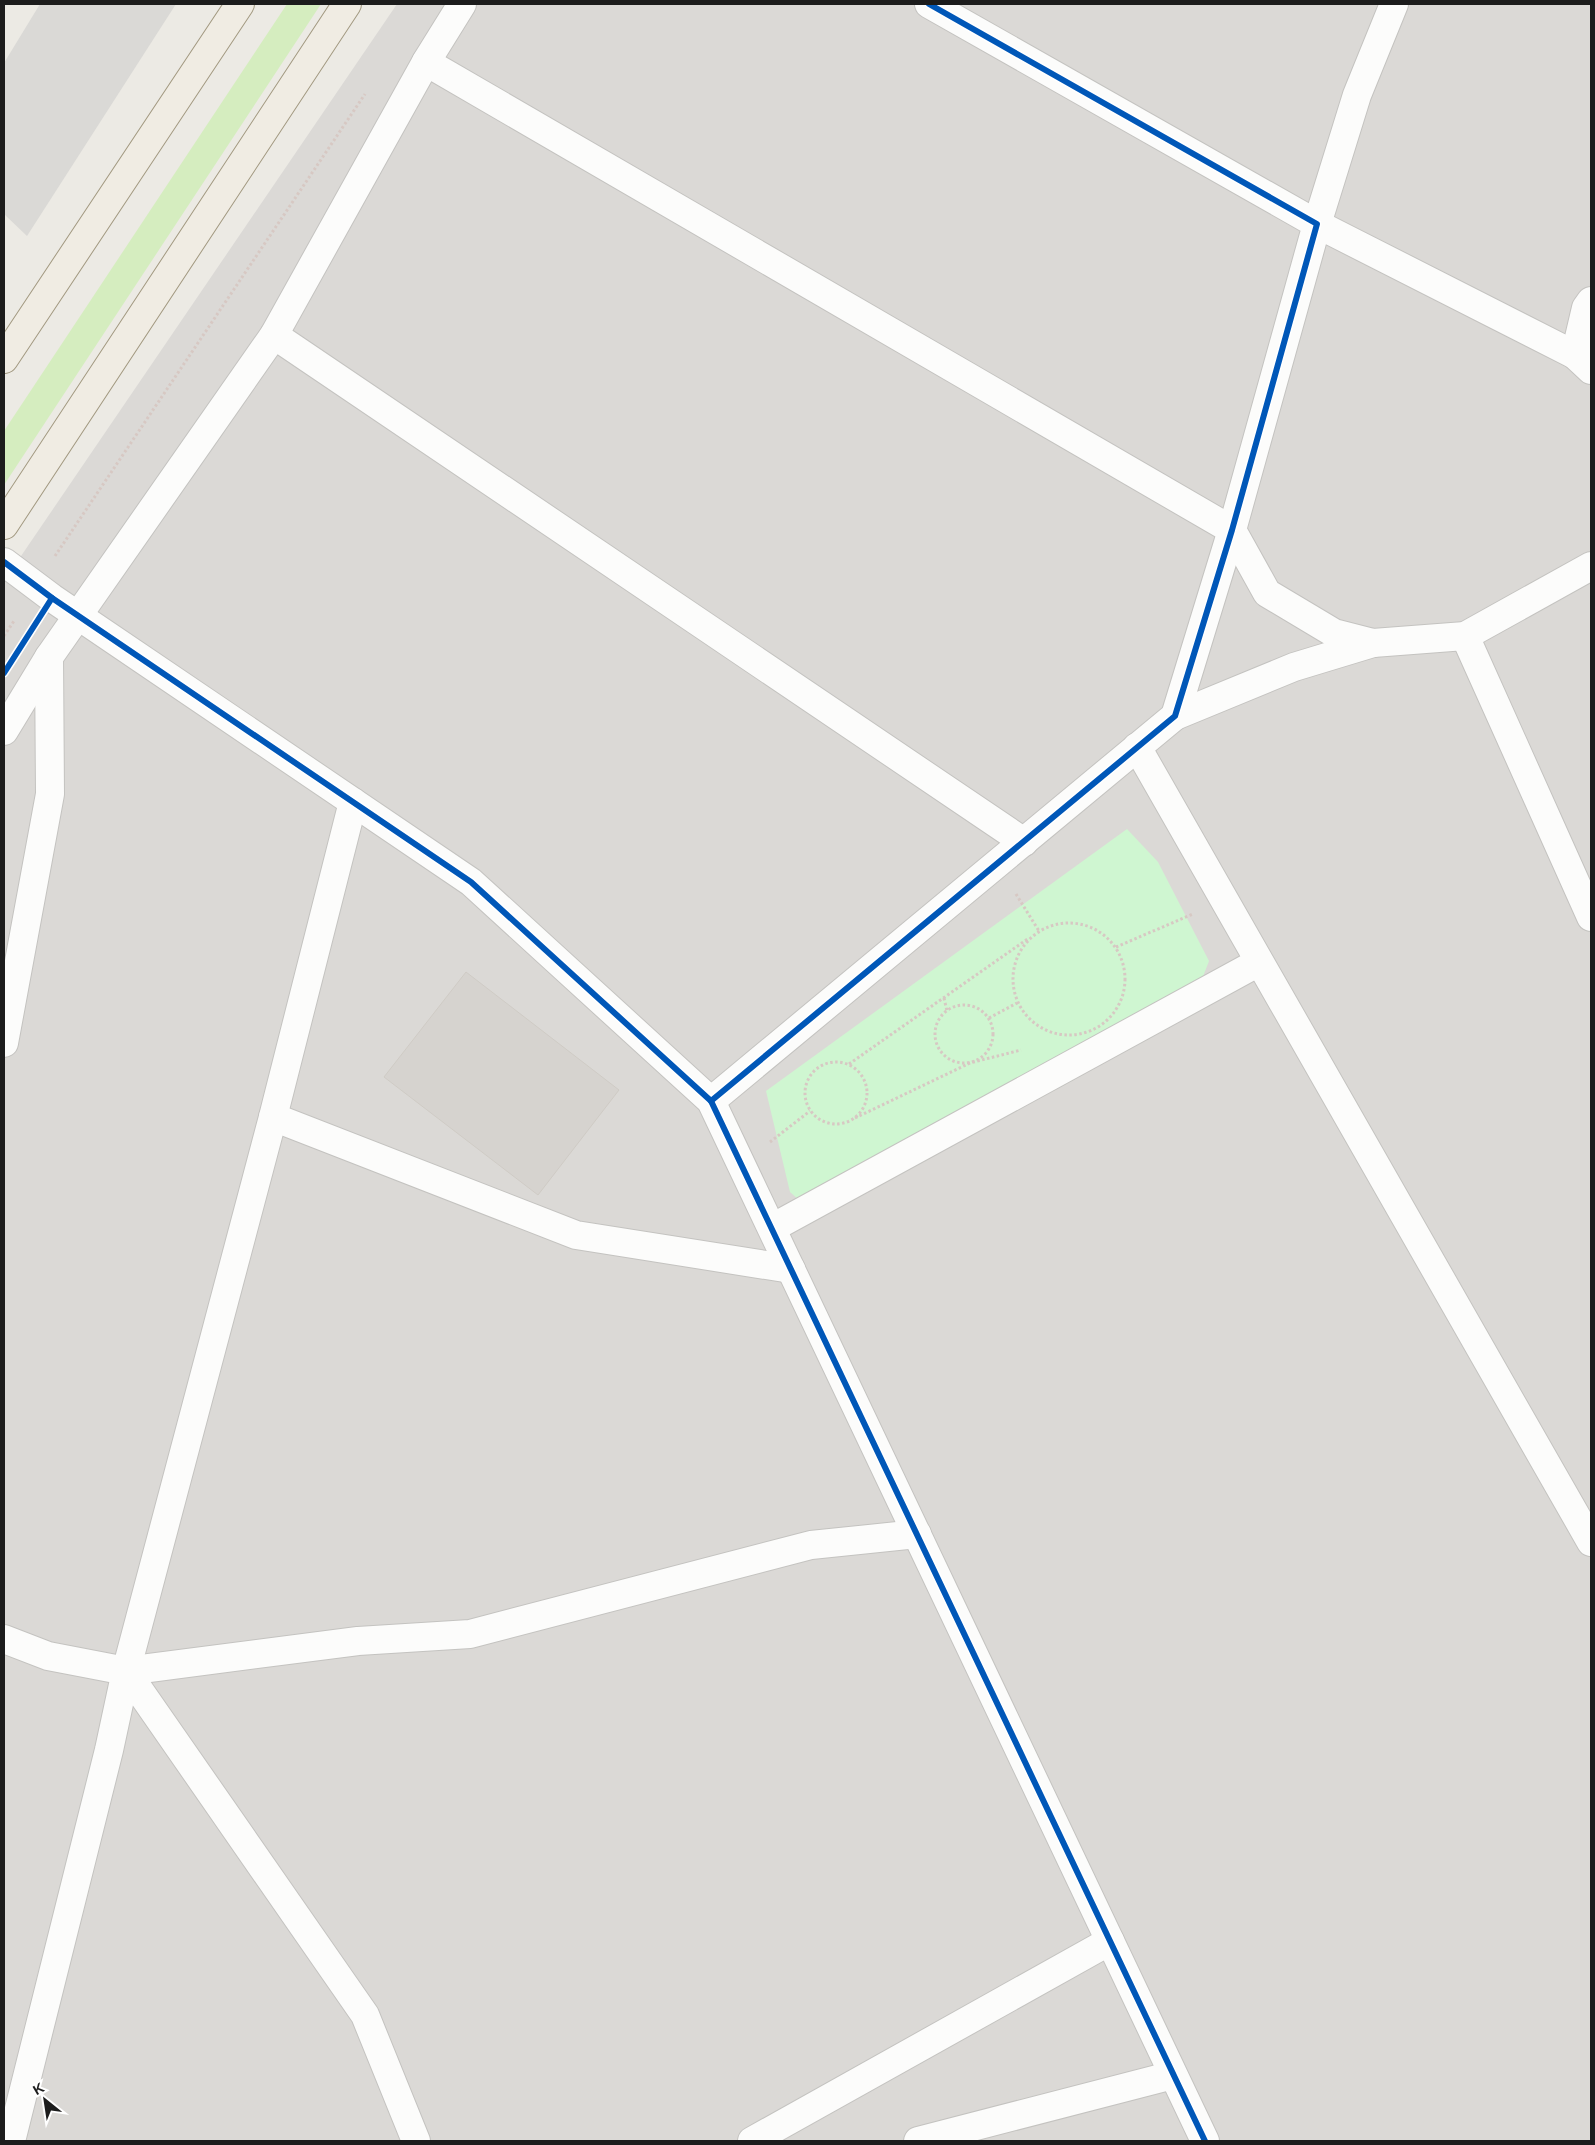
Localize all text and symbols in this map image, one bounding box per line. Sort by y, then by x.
north arrow [20,2075,70,2125]
text: K [30,2079,47,2098]

